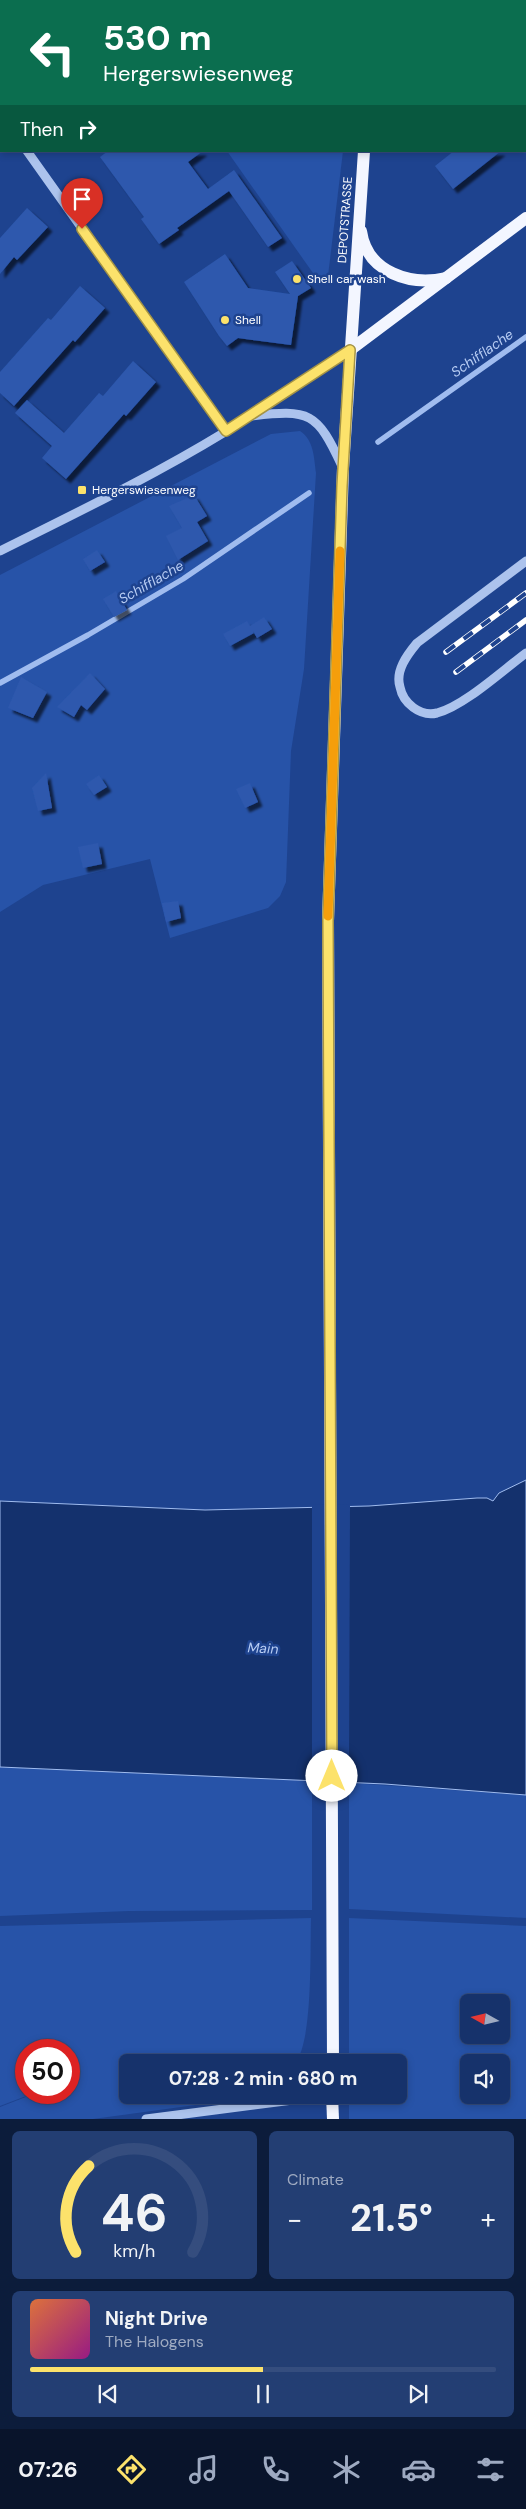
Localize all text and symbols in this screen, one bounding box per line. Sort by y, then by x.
text: 530 m [103,15,212,61]
icon: left [20,20,85,85]
text: Hergerswiesenweg [103,59,293,88]
icon: right [73,115,101,143]
text: Then [20,117,63,142]
street label: DEPOTSTRASSE [334,176,356,264]
pin [61,178,103,229]
icon: arrive [68,185,96,213]
place label: Shell car wash [307,271,386,287]
marker: Shell car wash [291,273,303,285]
place label: Shell [235,312,261,328]
marker: Shell [219,314,231,326]
water label: Schifflache [447,325,517,381]
place label: Hergerswiesenweg [92,482,196,498]
marker: Hergerswiesenweg [76,484,88,496]
water label: Schifflache [115,556,187,608]
water label: Main [247,1638,279,1658]
position arrow [305,1749,357,1801]
north arrow [460,1994,510,2044]
map controls [460,1994,510,2104]
speed limit sign: 50 [15,2039,80,2104]
button: sound [460,2054,510,2104]
text: 07:28 · 2 min · 680 m [169,2066,357,2091]
text: Climate [287,2169,344,2190]
text: 46 [101,2179,168,2247]
text: 21.5° [350,2193,433,2243]
text: − [287,2201,302,2238]
text: + [481,2201,496,2238]
text: km/h [113,2239,156,2263]
text: Night Drive [105,2306,208,2331]
text: The Halogens [105,2331,204,2352]
icon: previous [94,2380,122,2408]
icon: pause [249,2380,277,2408]
icon: next [404,2380,432,2408]
icon: directions [114,2452,149,2487]
icon: music [186,2452,221,2487]
icon: phone [258,2452,293,2487]
icon: climate [329,2452,364,2487]
icon: car [401,2452,436,2487]
icon: filters [473,2452,508,2487]
text: 07:26 [18,2455,78,2484]

